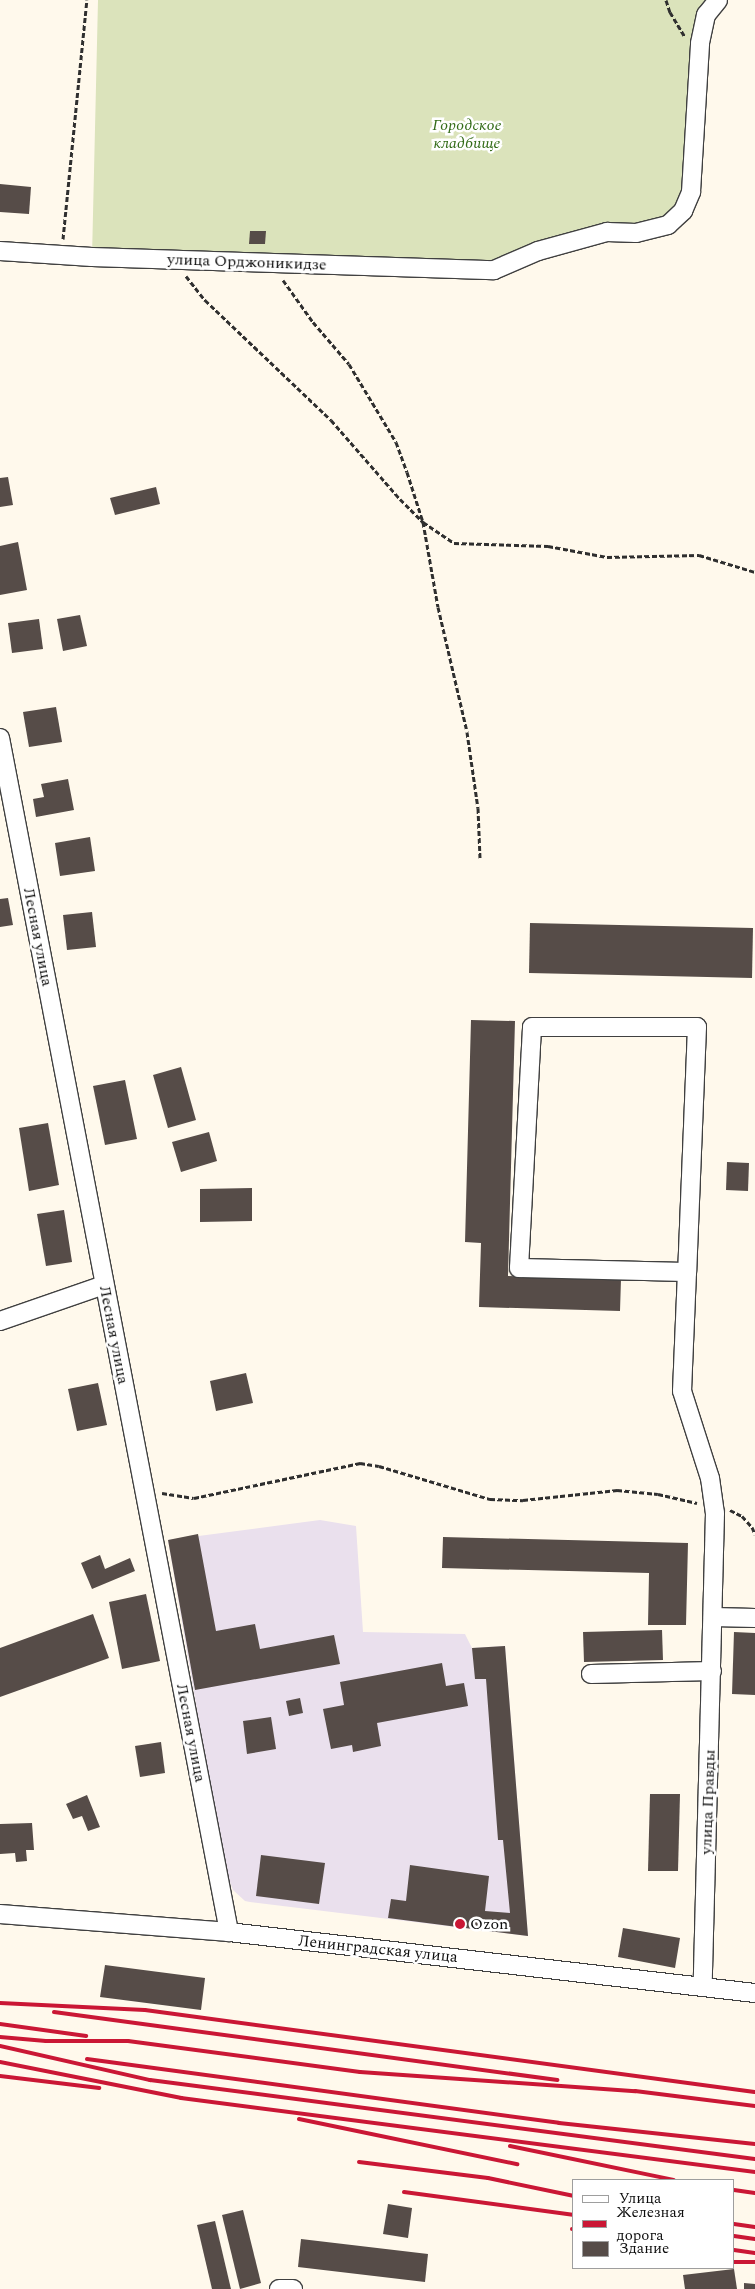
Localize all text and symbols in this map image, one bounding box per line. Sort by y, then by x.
park label: Городское кладбище [432,115,502,153]
street label: улица Орджоникидзе [167,250,327,274]
street label: Лесная улица [19,886,57,988]
street label: Лесная улица [95,1284,133,1386]
street label: Лесная улица [172,1682,210,1784]
street label: улица Правды [697,1749,719,1855]
place label: Ozon [470,1914,508,1934]
marker: Ozon [454,1918,466,1930]
street label: Ленинградская улица [297,1931,459,1967]
legend [572,2179,735,2269]
text: Улица [619,2187,661,2210]
text: Железная дорога [617,2201,685,2247]
text: Здание [619,2237,669,2260]

